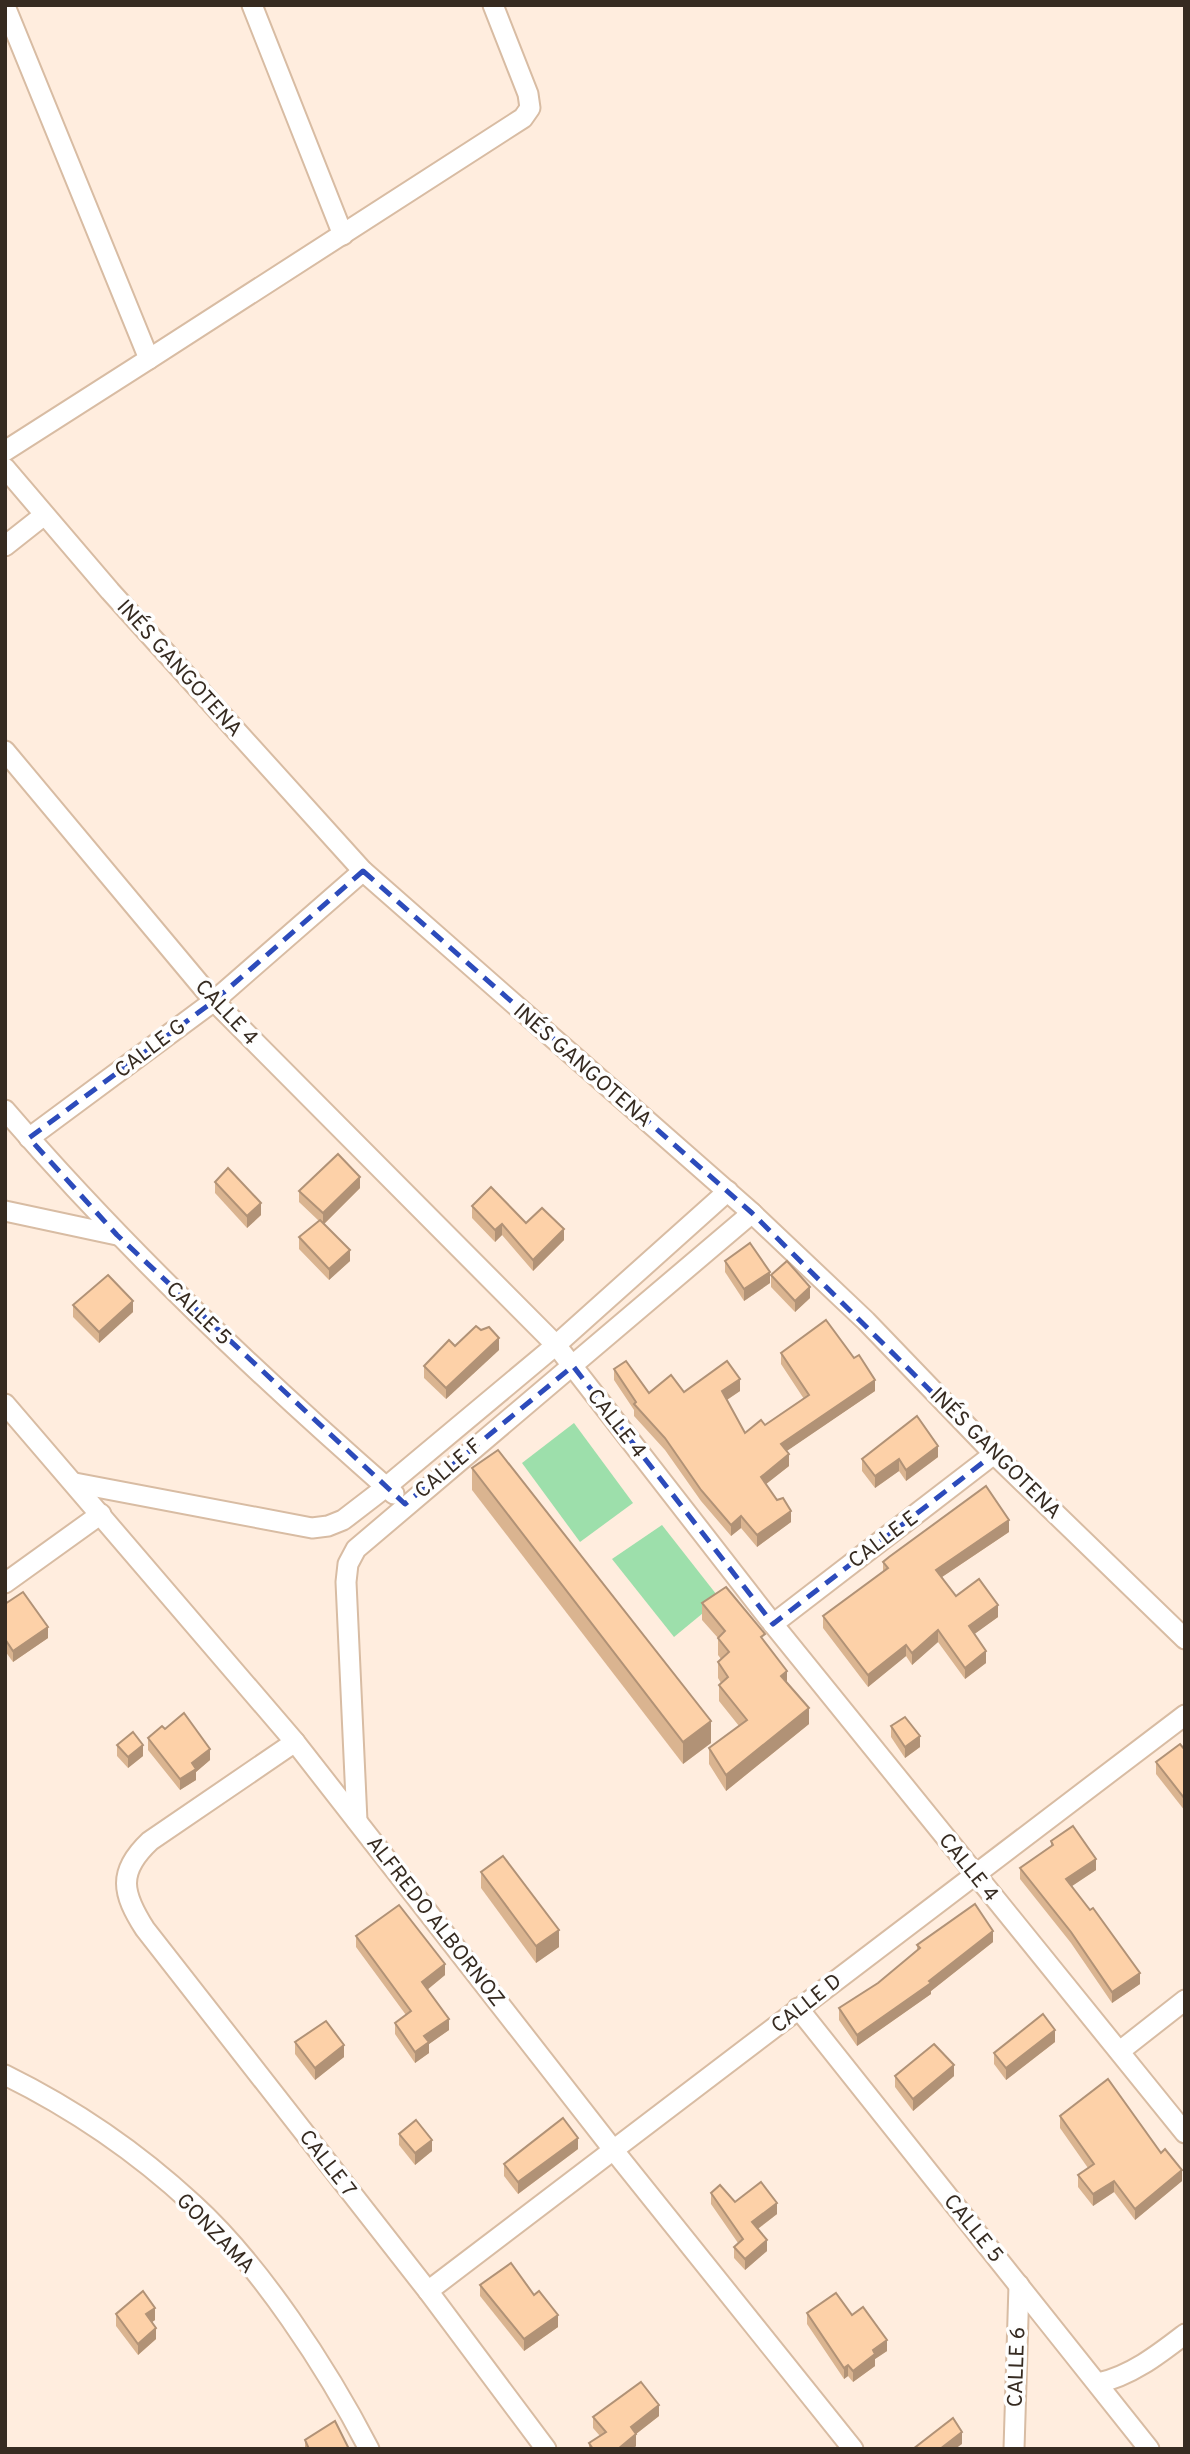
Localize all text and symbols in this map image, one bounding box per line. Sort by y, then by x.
street label: INÉS GANGOTENA [110,594,248,743]
street label: CALLE 4 [188,974,263,1052]
street label: INÉS GANGOTENA [507,998,658,1134]
street label: CALLE G [110,1014,192,1085]
street label: CALLE 5 [159,1276,236,1352]
street label: INÉS GANGOTENA [923,1382,1067,1526]
street label: CALLE 4 [580,1384,651,1464]
street label: CALLE F [410,1433,488,1505]
street label: CALLE E [844,1505,924,1575]
street label: CALLE 4 [932,1828,1004,1908]
street label: ALFREDO ALBORNOZ [360,1831,510,2013]
street label: CALLE D [766,1968,848,2040]
street label: CALLE 7 [292,2125,362,2203]
street label: GONZAMA [170,2188,260,2280]
street label: CALLE 5 [937,2189,1009,2269]
street label: CALLE 6 [1003,2326,1032,2408]

